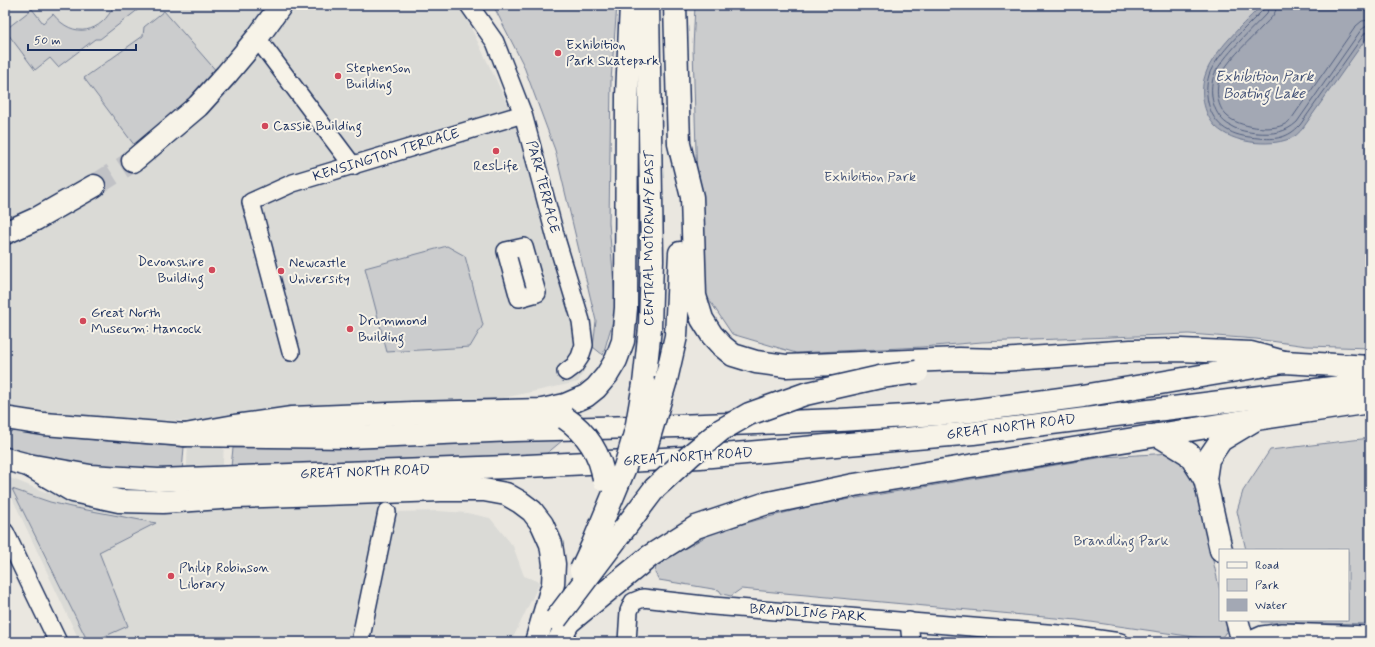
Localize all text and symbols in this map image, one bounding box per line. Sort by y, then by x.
scale bar [28,26,136,52]
text: 50 m [34,33,61,49]
place label: Exhibition Park Skatepark [566,36,659,70]
marker: Exhibition Park Skatepark [553,48,563,58]
place label: Stephenson Building [346,59,411,95]
water label: Exhibition Park Boating Lake [1215,67,1315,106]
marker: Stephenson Building [333,71,343,81]
place label: Cassie Building [273,117,362,137]
marker: Cassie Building [260,121,270,131]
street label: KENSINGTON TERRACE [311,124,461,186]
street label: PARK TERRACE [522,139,564,235]
marker: ResLife [491,146,501,156]
street label: CENTRAL MOTORWAY EAST [640,150,658,326]
place label: ResLife [473,157,519,175]
park label: Exhibition Park [824,168,916,186]
place label: Devonshire Building [138,253,204,289]
place label: Newcastle University [289,254,350,288]
marker: Devonshire Building [207,265,217,275]
marker: Newcastle University [276,266,286,276]
place label: Great North Museum: Hancock [91,304,202,338]
place label: Drummond Building [358,312,427,348]
marker: Great North Museum: Hancock [78,316,88,326]
marker: Drummond Building [345,324,355,334]
street label: GREAT NORTH ROAD [945,410,1077,444]
street label: GREAT NORTH ROAD [622,443,754,471]
street label: GREAT NORTH ROAD [300,461,430,483]
park label: Brandling Park [1073,532,1169,552]
legend [1219,549,1349,621]
text: Road [1255,558,1279,574]
place label: Philip Robinson Library [179,559,269,593]
marker: Philip Robinson Library [166,571,176,581]
text: Park [1255,578,1279,594]
text: Water [1255,598,1287,614]
street label: BRANDLING PARK [749,600,867,626]

